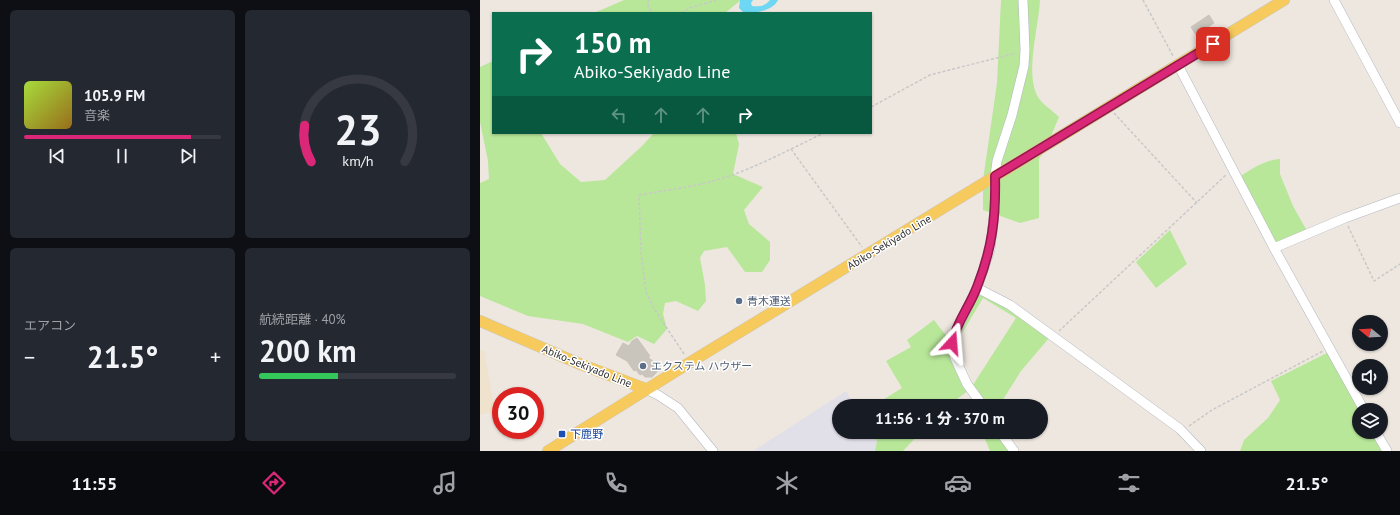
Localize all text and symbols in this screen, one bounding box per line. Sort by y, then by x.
text: 150 m [574,24,651,61]
pin [1196,27,1230,61]
icon: right [508,28,560,80]
icon: arrive [1202,33,1224,55]
text: Abiko-Sekiyado Line [574,60,730,83]
text: 105.9 FM [84,86,145,105]
text: 23 [334,103,381,156]
icon: left [608,104,630,126]
icon: ahead [650,104,672,126]
icon: ahead [692,104,714,126]
icon: right [734,104,756,126]
text: 音楽 [84,107,110,124]
icon: previous [46,145,68,167]
icon: pause [111,145,133,167]
icon: next [177,145,199,167]
text: km/h [342,150,373,169]
street label: Abiko-Sekiyado Line [844,211,934,273]
place label: 青木運送 [747,294,791,308]
marker: 青木運送 [734,296,744,306]
text: 航続距離 · 40% [259,311,346,328]
north arrow [1352,315,1388,351]
map controls [1352,315,1388,439]
text: エアコン [24,317,76,334]
position arrow [931,322,973,364]
text: 200 km [259,331,357,370]
text: 21.5° [87,337,158,376]
street label: Abiko-Sekiyado Line [540,342,634,391]
text: − [24,343,35,371]
text: + [210,343,221,371]
place label: エクステム ハウザー [651,359,752,373]
button: sound [1352,359,1388,395]
marker: エクステム ハウザー [638,361,648,371]
speed limit sign: 30 [492,387,544,439]
button: layers [1352,403,1388,439]
text: 11:56 · 1 分 · 370 m [875,409,1005,428]
place label: 下鹿野 [570,427,603,441]
marker: 下鹿野 [557,429,567,439]
icon: directions [260,469,288,497]
icon: music [431,469,459,497]
icon: phone [602,469,630,497]
icon: climate [773,469,801,497]
icon: car [944,469,972,497]
icon: filters [1115,469,1143,497]
text: 11:55 [71,472,117,495]
text: 21.5° [1286,472,1329,495]

